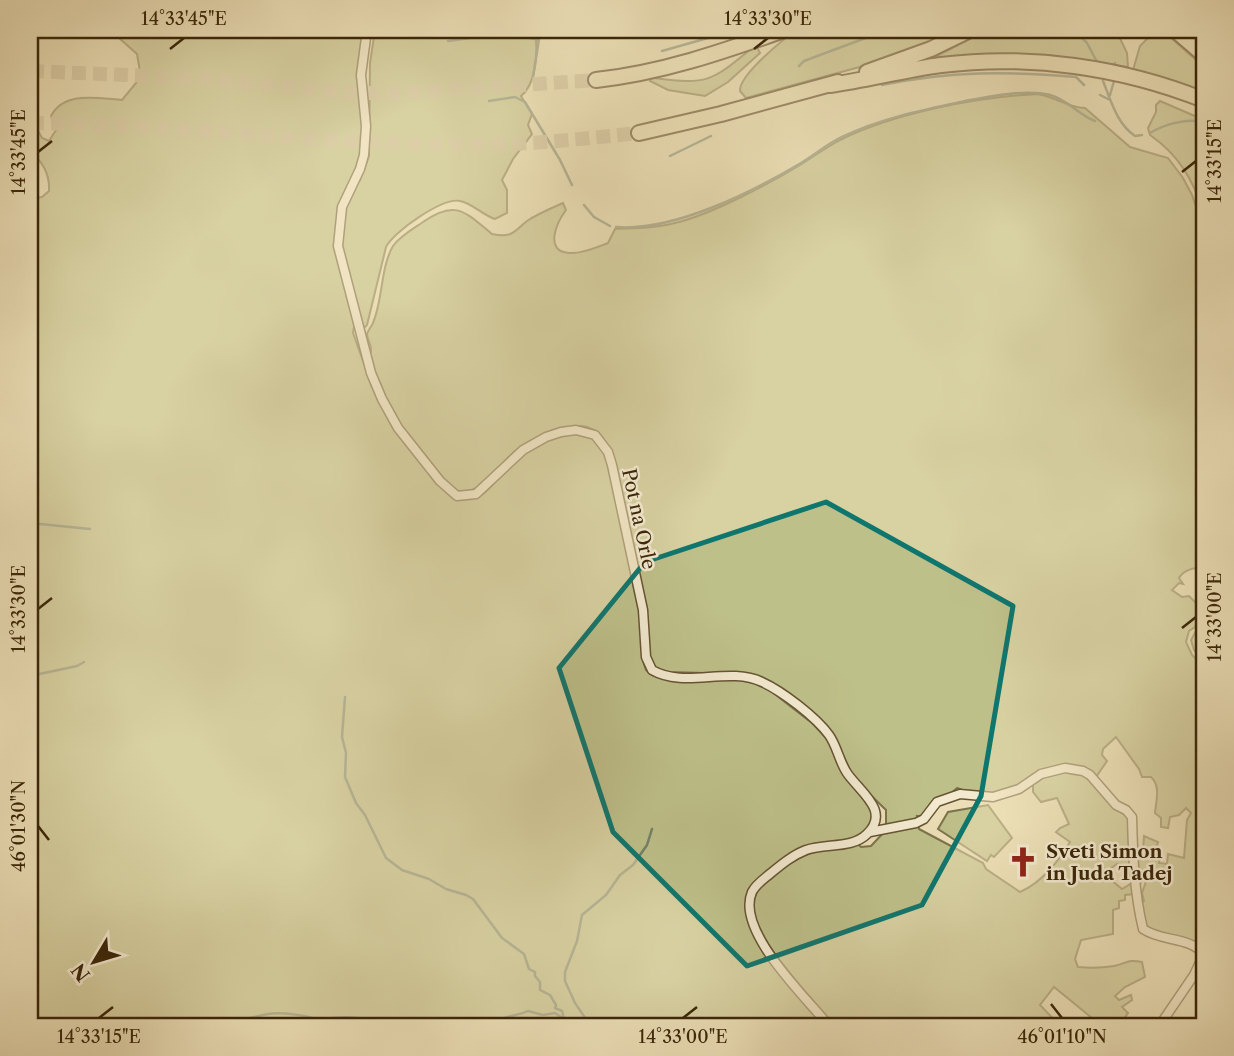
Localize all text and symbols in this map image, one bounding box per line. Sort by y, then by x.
text: 14°33'45"E [141,8,227,30]
text: 14°33'30"E [724,8,812,30]
text: 14°33'45"E [8,109,30,195]
text: 14°33'15"E [1204,119,1226,203]
street label: Pot na Orle [617,467,661,571]
text: 14°33'30"E [8,565,30,653]
text: 14°33'00"E [1204,572,1226,662]
text: 46°01'30"N [8,780,30,872]
place label: Sveti Simon in Juda Tadej [1046,840,1173,885]
church icon: Sveti Simon in Juda Tadej [1006,845,1040,879]
north arrow [60,926,130,996]
text: N [67,959,95,986]
text: 14°33'15"E [57,1026,141,1048]
text: 14°33'00"E [638,1026,728,1048]
text: 46°01'10"N [1017,1026,1107,1048]

